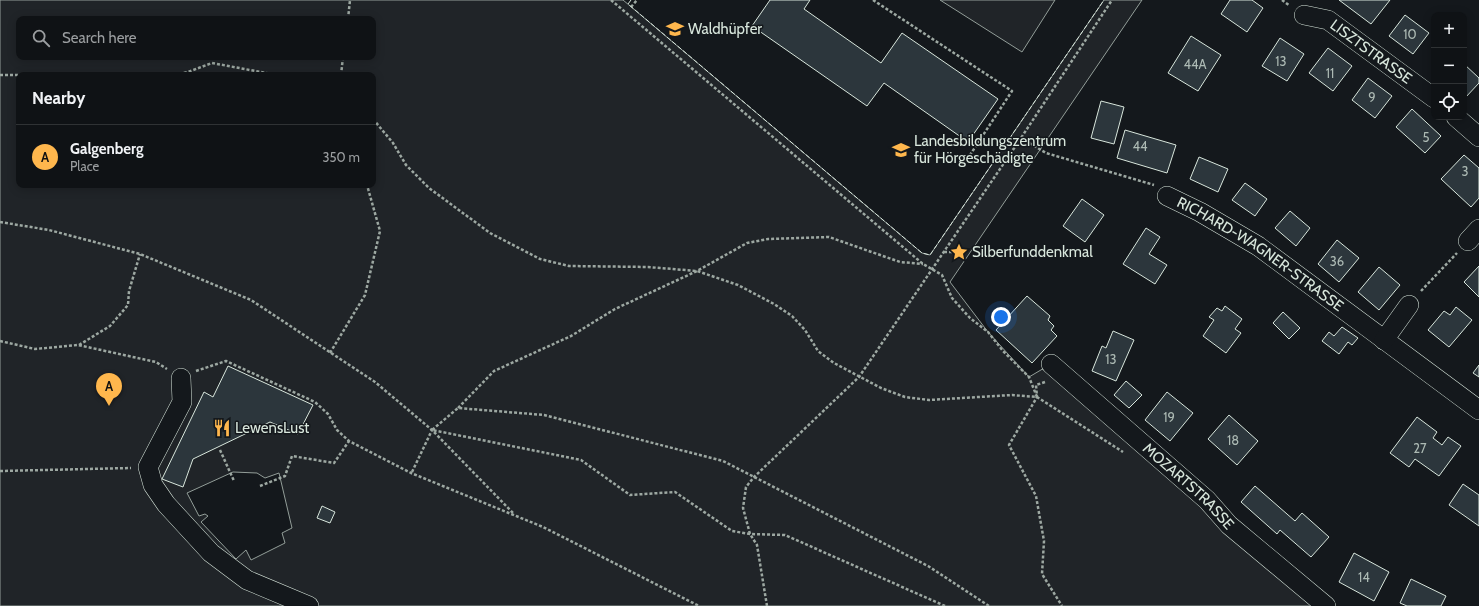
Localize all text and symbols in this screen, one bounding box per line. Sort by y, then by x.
map controls [1431,12,1467,120]
button: + [1431,12,1467,48]
search box [16,16,376,60]
street label: LISZTSTRASSE [1327,16,1416,88]
school or university icon: Waldhüpfer [665,19,685,39]
place label: Waldhüpfer [688,20,762,38]
house number: 10 [1403,26,1417,42]
icon: search [30,27,52,49]
text: Search here [62,29,137,47]
button: − [1431,48,1467,84]
house number: 13 [1275,53,1287,69]
house number: 44A [1183,56,1207,72]
house number: 11 [1326,65,1334,81]
button: locate [1431,84,1467,120]
text: Nearby [32,88,85,108]
house number: 9 [1368,89,1376,105]
house number: 5 [1422,129,1430,145]
place label: Landesbildungszentrum für Hörgeschädigte [914,132,1066,167]
house number: 44 [1132,138,1148,154]
text: Galgenberg [70,140,143,158]
school or university icon: Landesbildungszentrum für Hörgeschädigte [891,140,911,160]
text: A [41,149,49,165]
text: 350 m [323,149,360,165]
text: Place [70,158,99,174]
house number: 3 [1461,163,1469,179]
street label: RICHARD-WAGNER-STRASSE [1174,193,1347,315]
place icon: Silberfunddenkmal [949,242,969,262]
place label: Silberfunddenkmal [972,243,1093,261]
house number: 36 [1330,253,1344,269]
your location [991,307,1011,327]
house number: 13 [1105,351,1117,367]
pin: A [96,373,122,406]
house number: 19 [1163,409,1175,425]
restaurant icon: LewensLust [212,418,232,438]
place label: LewensLust [235,419,309,437]
house number: 18 [1227,432,1239,448]
street label: MOZARTSTRASSE [1139,439,1238,533]
house number: 27 [1413,440,1427,456]
house number: 14 [1358,569,1370,585]

